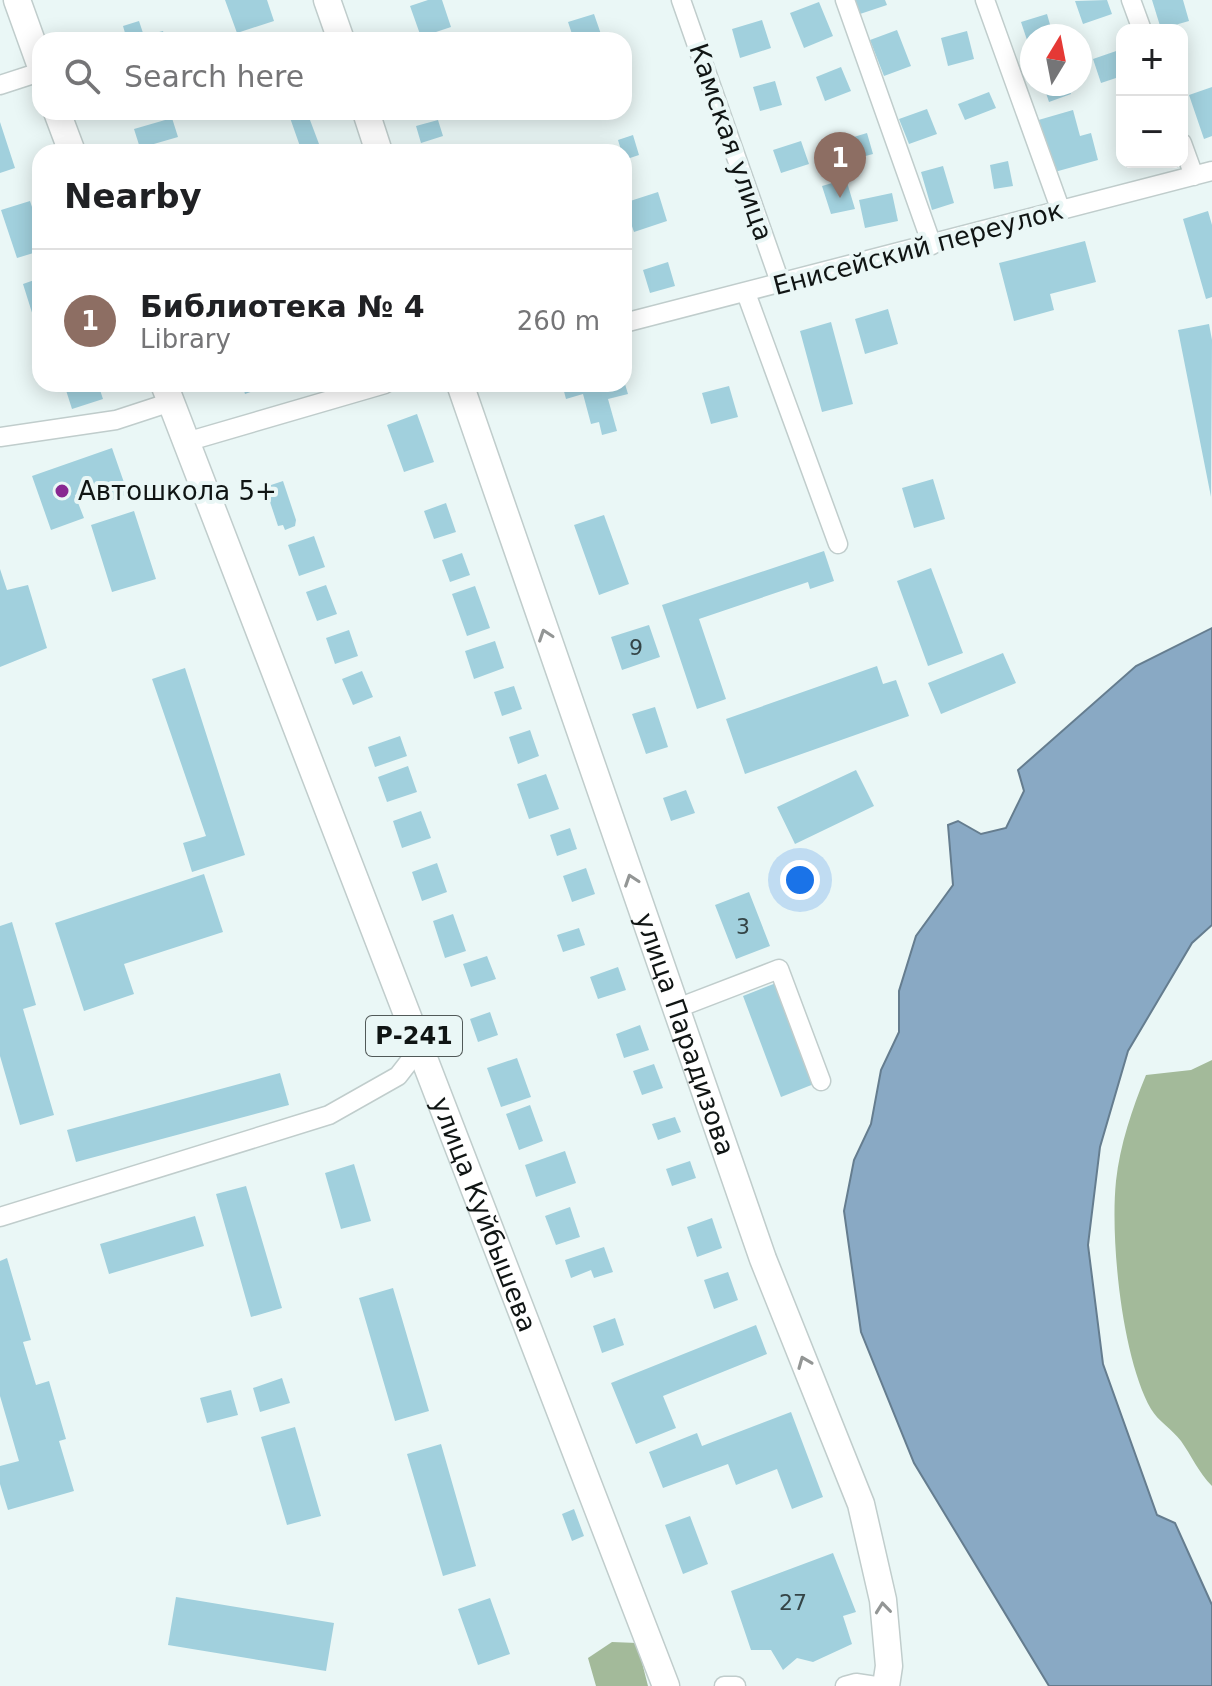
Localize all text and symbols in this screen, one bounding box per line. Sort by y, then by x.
north arrow [1020,24,1092,96]
map controls [1116,24,1188,168]
button: + [1116,24,1188,96]
search box [32,32,632,120]
street label: Камская улица [683,40,779,244]
icon: search [60,54,104,98]
text: Search here [124,59,304,94]
button: − [1116,96,1188,168]
pin: 1 [814,132,866,198]
text: Nearby [64,176,202,216]
street label: Енисейский переулок [770,195,1066,301]
text: Библиотека № 4 [140,289,425,324]
text: 1 [81,306,99,336]
text: 260 m [517,306,600,336]
text: Library [140,324,231,354]
place label: Автошкола 5+ [78,476,277,506]
marker: Автошкола 5+ [53,482,71,500]
one-way arrow [539,629,555,643]
house number: 9 [629,635,643,660]
your location [780,860,820,900]
one-way arrow [624,874,640,888]
street label: улица Парадизова [629,909,741,1159]
house number: 3 [736,914,750,939]
road number: Р-241 [366,1016,462,1056]
street label: улица Куйбышева [425,1093,543,1336]
one-way arrow [797,1356,814,1370]
house number: 27 [779,1590,807,1615]
one-way arrow [875,1602,892,1615]

